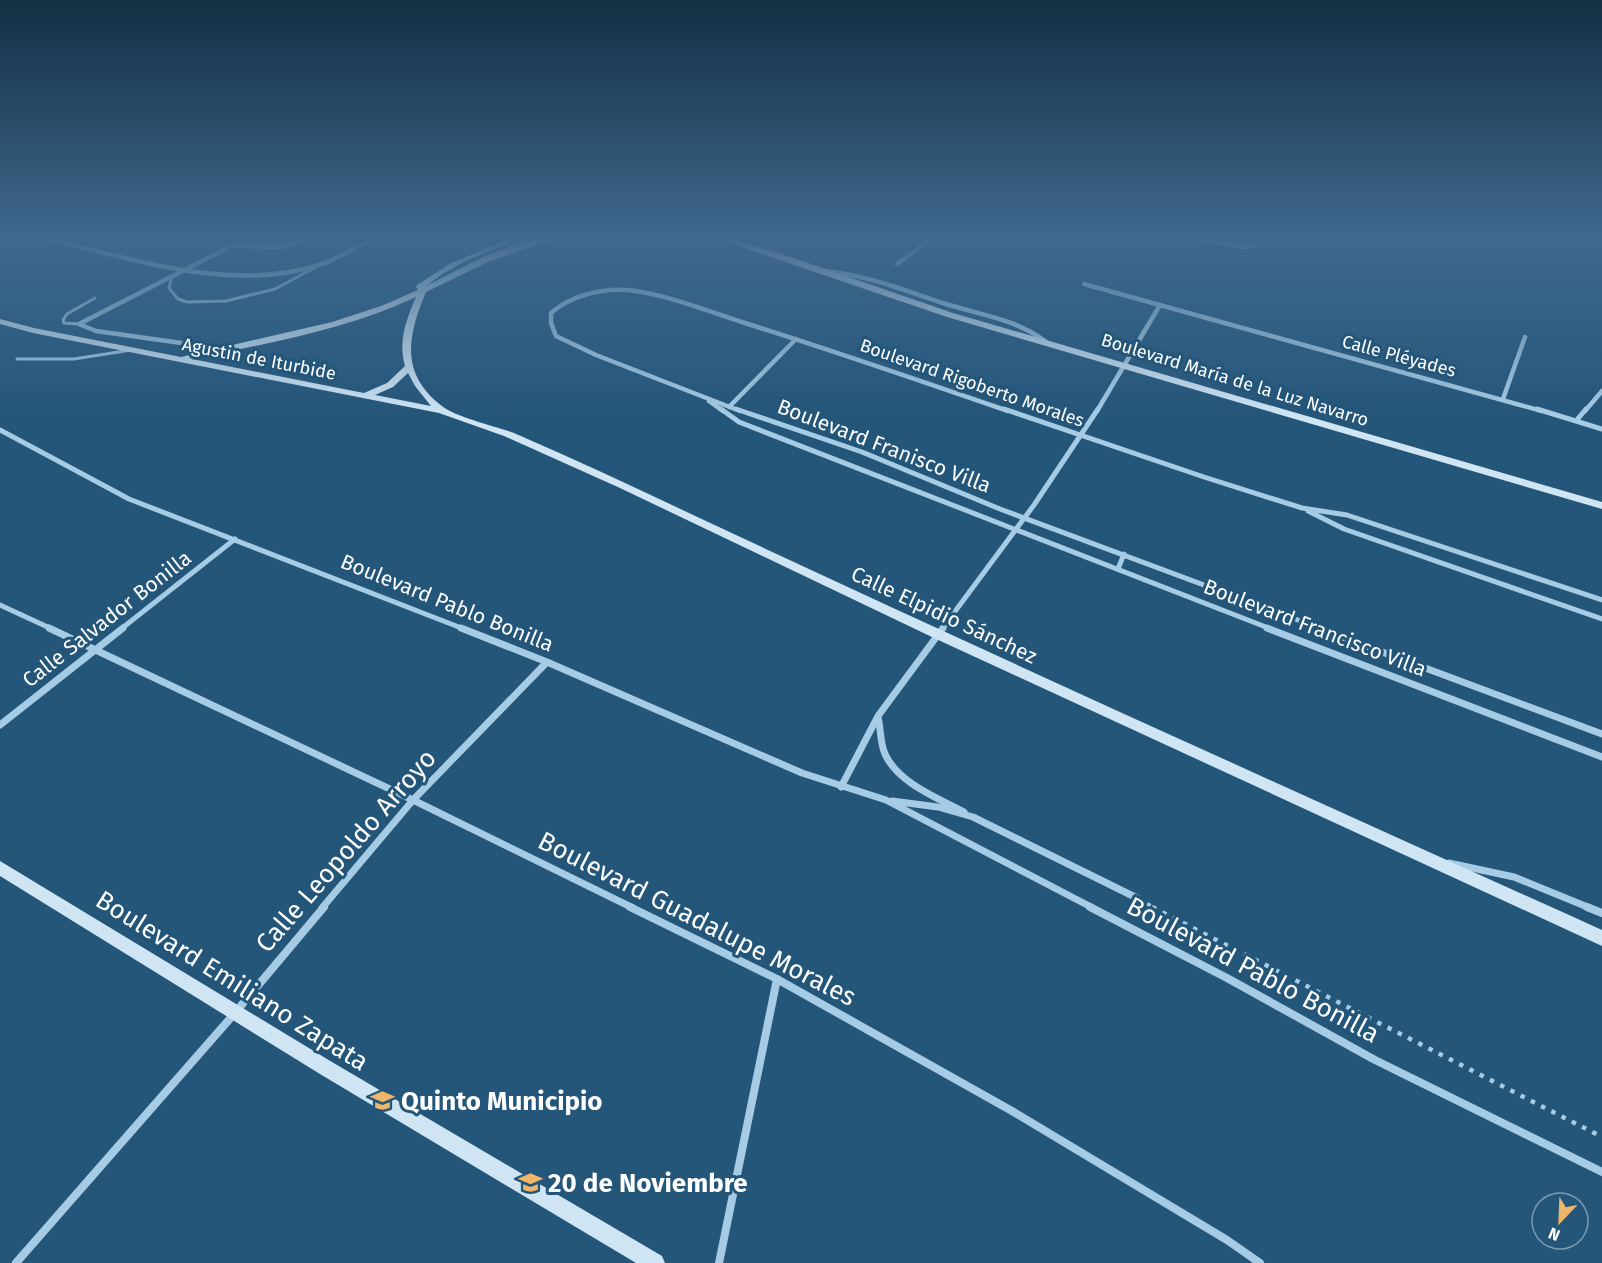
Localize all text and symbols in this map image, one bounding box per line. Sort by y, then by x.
street label: Boulevard María de la Luz Navarro [1099,329,1371,431]
street label: Calle Pléyades [1340,330,1458,382]
street label: Agustin de Iturbide [180,333,338,385]
street label: Boulevard Rigoberto Morales [857,334,1087,432]
street label: Boulevard Franisco Villa [773,393,995,499]
street label: Calle Salvador Bonilla [17,545,197,693]
street label: Boulevard Pablo Bonilla [337,548,557,658]
street label: Calle Elpidio Sánchez [847,561,1041,669]
street label: Boulevard Francisco Villa [1200,573,1430,683]
street label: Calle Leopoldo Arroyo [249,743,443,959]
street label: Boulevard Guadalupe Morales [533,825,861,1013]
street label: Boulevard Emiliano Zapata [90,884,374,1078]
street label: Boulevard Pablo Bonilla [1121,890,1385,1050]
place label: Quinto Municipio [401,1086,603,1117]
school or university icon: Quinto Municipio [370,1088,396,1114]
place label: 20 de Noviembre [548,1168,748,1199]
school or university icon: 20 de Noviembre [517,1170,543,1196]
north arrow [1530,1191,1590,1251]
text: N [1546,1224,1563,1245]

